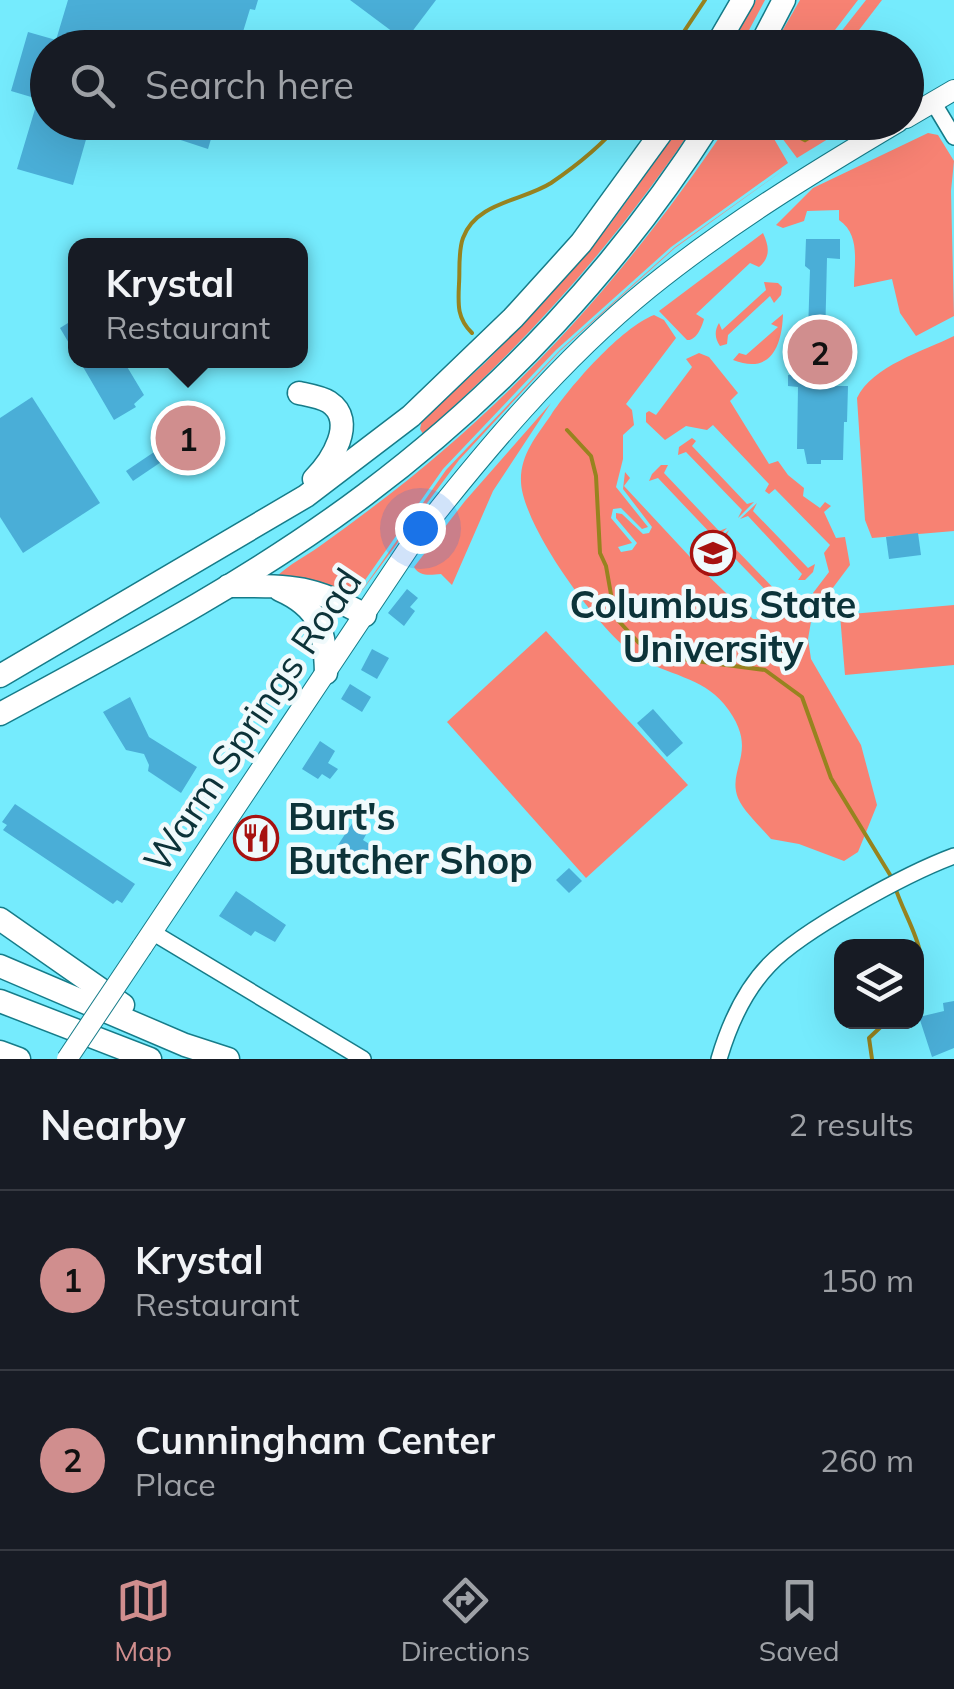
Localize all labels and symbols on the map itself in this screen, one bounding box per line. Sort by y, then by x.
pin: 2 [788,314,852,390]
pin: 1 [156,400,220,476]
your location [395,503,446,554]
school or university icon: Columbus State University [690,530,736,576]
street label: Warm Springs Road [132,559,372,881]
place label: Columbus State University [570,580,856,672]
place label: Burt's Butcher Shop [288,792,533,884]
restaurant icon: Burt's Butcher Shop [233,815,279,861]

